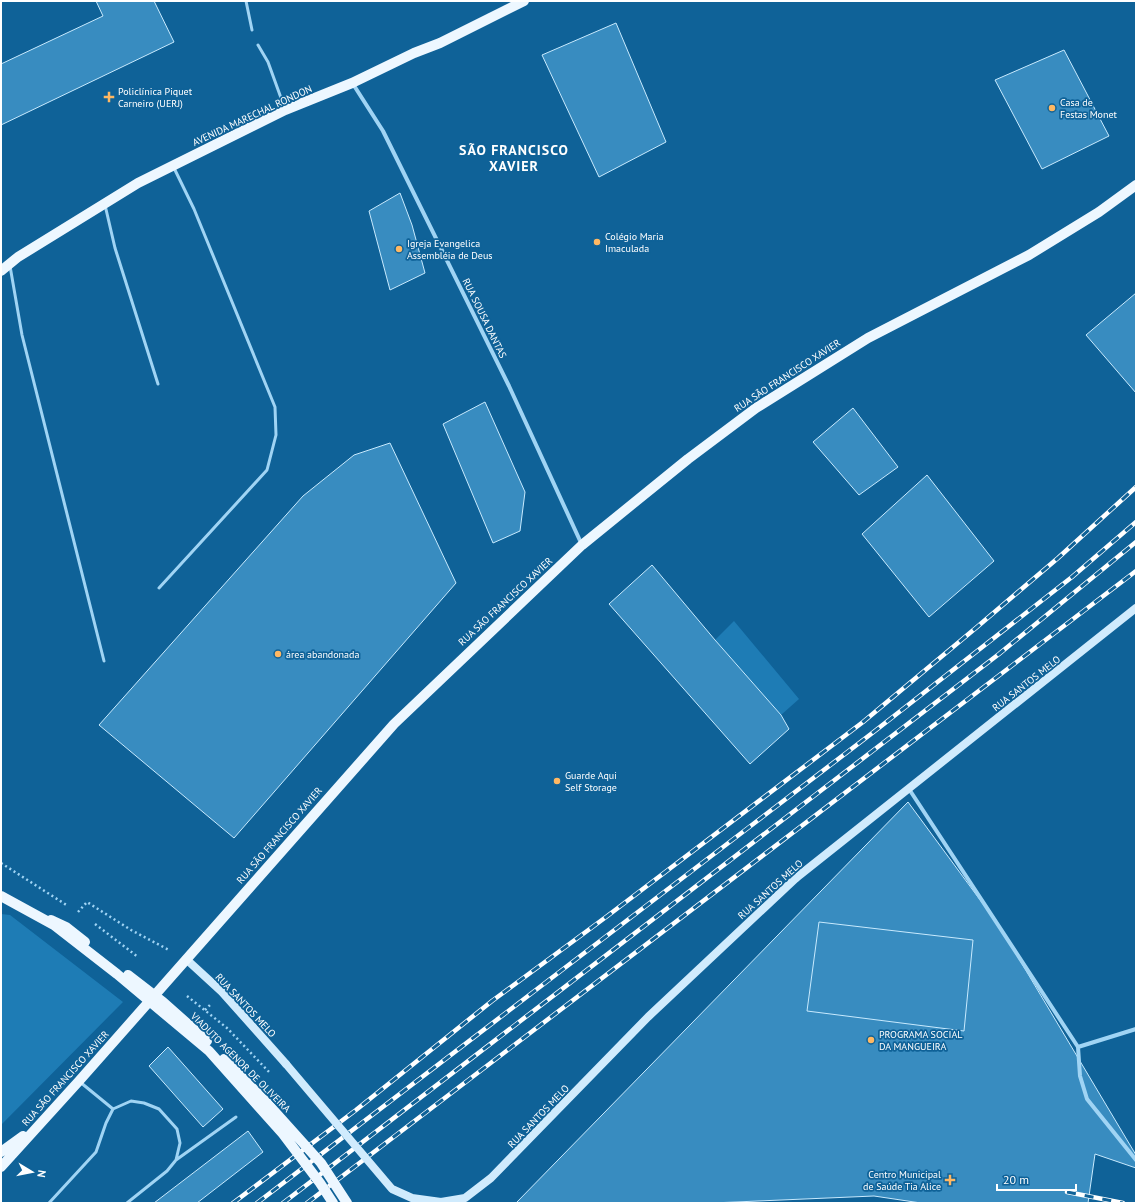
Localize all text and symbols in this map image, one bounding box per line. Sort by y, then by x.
street label: AVENIDA MARECHAL RONDON [190,82,314,149]
place label: Policlínica Piquet Carneiro (UERJ) [118,85,193,110]
marker: Policlínica Piquet Carneiro (UERJ) [103,91,115,103]
place label: Casa de Festas Monet [1060,96,1118,121]
marker: Casa de Festas Monet [1047,103,1057,113]
district label: SÃO FRANCISCO XAVIER [459,141,569,175]
place label: Colégio Maria Imaculada [605,230,664,255]
place label: Igreja Evangelica Assembléia de Deus [407,237,493,262]
marker: Colégio Maria Imaculada [592,237,602,247]
marker: Igreja Evangelica Assembléia de Deus [394,244,404,254]
street label: RUA SOUSA DANTAS [460,276,510,360]
street label: RUA SÃO FRANCISCO XAVIER [732,336,843,415]
street label: RUA SÃO FRANCISCO XAVIER [455,554,555,648]
place label: área abandonada [286,648,359,661]
marker: área abandonada [273,649,283,659]
street label: RUA SANTOS MELO [990,653,1063,714]
place label: Guarde Aqui Self Storage [565,769,617,794]
marker: Guarde Aqui Self Storage [552,776,562,786]
street label: RUA SÃO FRANCISCO XAVIER [234,784,325,886]
street label: RUA SANTOS MELO [735,857,806,922]
street label: RUA SANTOS MELO [213,971,279,1040]
street label: VIADUTO AGENOR DE OLIVEIRA [187,1009,293,1115]
street label: RUA SÃO FRANCISCO XAVIER [19,1028,112,1129]
place label: PROGRAMA SOCIAL DA MANGUEIRA [879,1028,962,1053]
marker: PROGRAMA SOCIAL DA MANGUEIRA [866,1035,876,1045]
street label: RUA SANTOS MELO [505,1082,572,1151]
north arrow [12,1152,52,1192]
scale bar [997,1166,1076,1192]
place label: Centro Municipal de Saúde Tia Alice [863,1168,941,1193]
text: N [34,1169,49,1179]
text: 20 m [1003,1172,1029,1187]
marker: Centro Municipal de Saúde Tia Alice [944,1174,956,1186]

